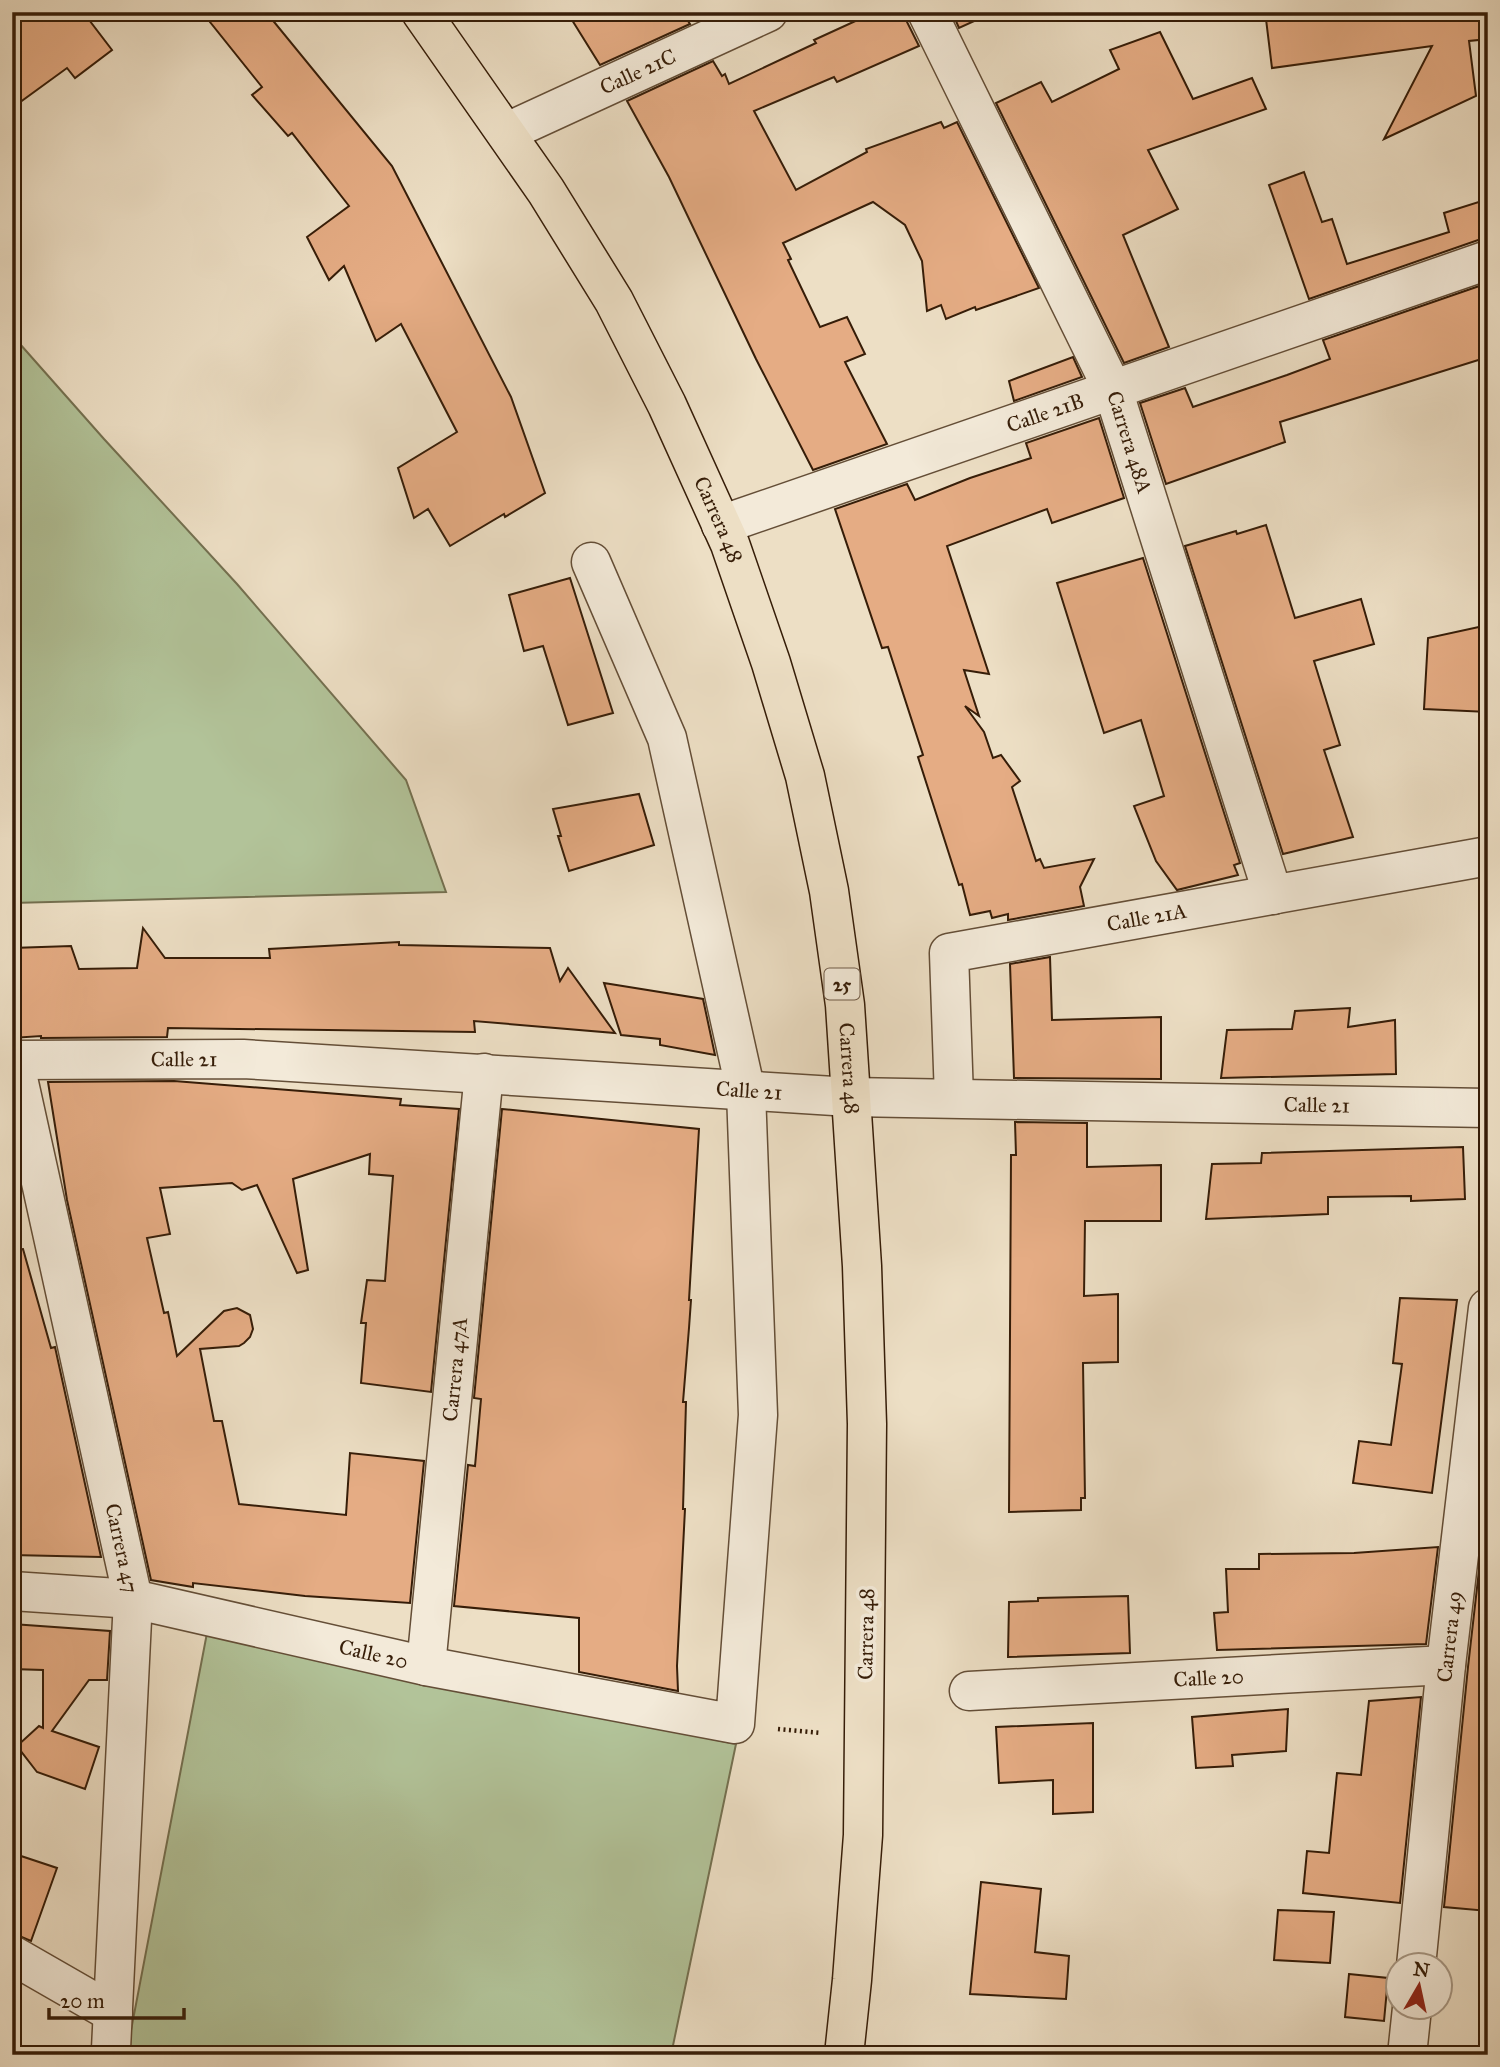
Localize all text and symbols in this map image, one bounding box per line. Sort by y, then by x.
street label: Calle 21C [596,43,680,101]
street label: Calle 21B [1003,388,1087,438]
street label: Carrera 48A [1101,388,1158,497]
street label: Carrera 48 [688,472,748,566]
street label: Calle 21A [1105,897,1189,937]
road number: 25 [824,968,860,1000]
street label: Carrera 48 [833,1022,865,1115]
street label: Calle 21 [151,1046,217,1072]
street label: Calle 21 [715,1076,783,1106]
street label: Calle 21 [1283,1091,1350,1119]
street label: Carrera 47A [437,1316,473,1423]
street label: Carrera 47 [99,1501,144,1595]
street label: Carrera 48 [852,1588,880,1680]
street label: Carrera 49 [1431,1590,1468,1684]
street label: Calle 20 [336,1633,411,1675]
street label: Calle 20 [1173,1663,1244,1693]
north arrow [1384,1952,1454,2022]
text: N [1412,1957,1431,1982]
scale bar [49,1976,184,2020]
text: 20 m [60,1988,105,2014]

